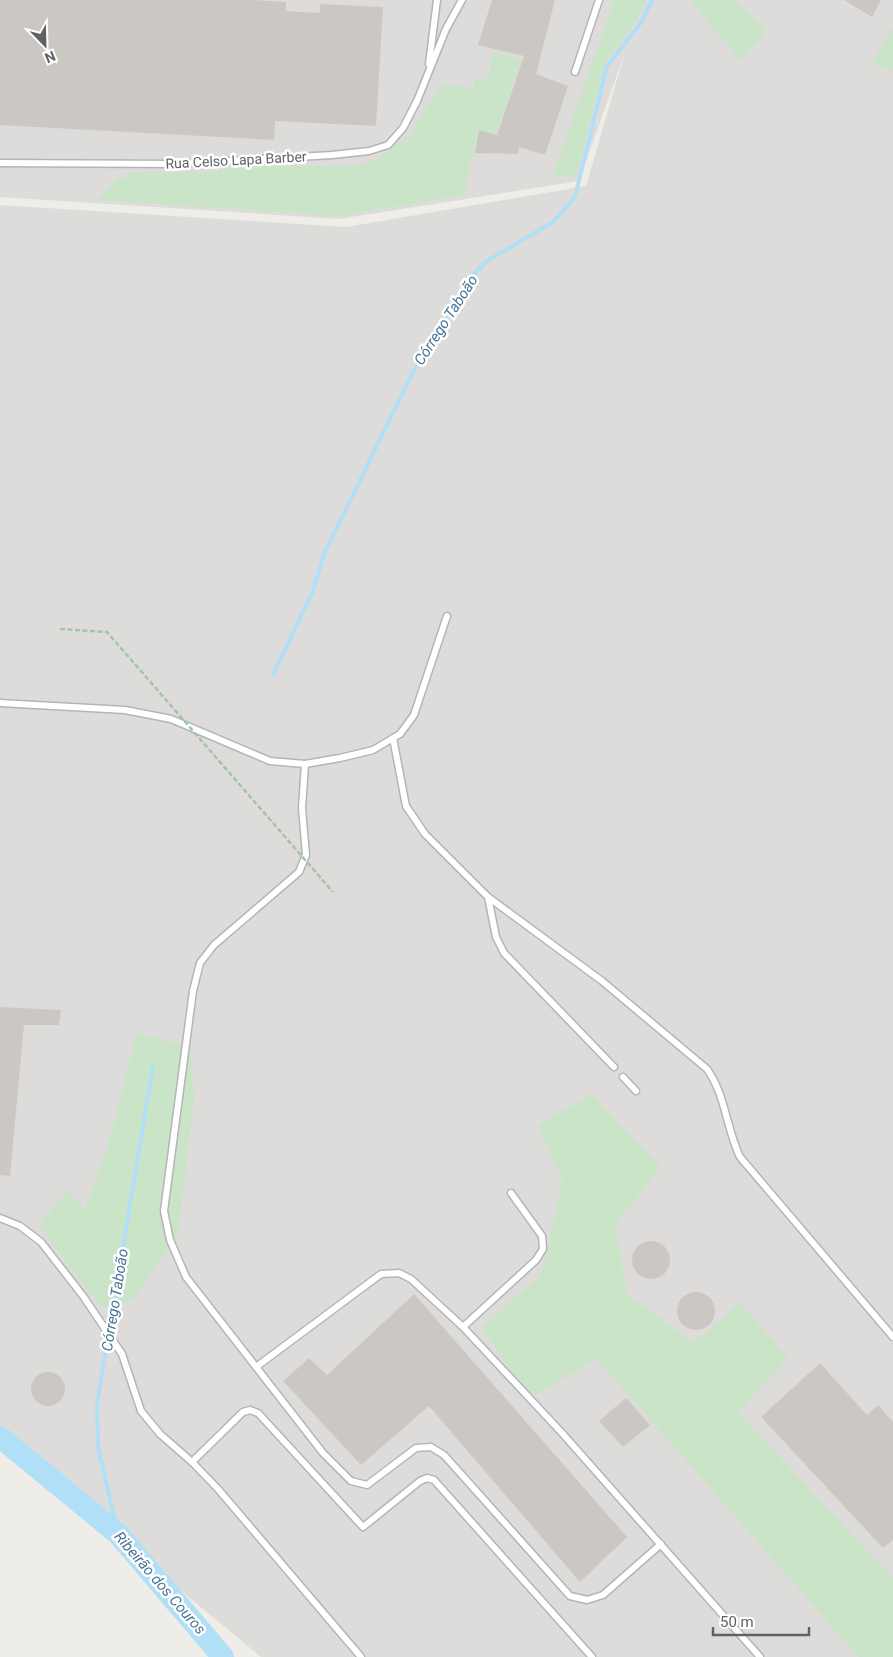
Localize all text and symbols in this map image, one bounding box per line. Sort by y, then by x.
north arrow [20,20,70,70]
text: N [42,48,58,66]
street label: Rua Celso Lapa Barber [165,148,307,172]
water label: Córrego Taboão [410,272,482,368]
water label: Córrego Taboão [98,1247,132,1353]
water label: Ribeirão dos Couros [110,1528,210,1638]
scale bar [713,1604,809,1636]
text: 50 m [720,1613,754,1631]

